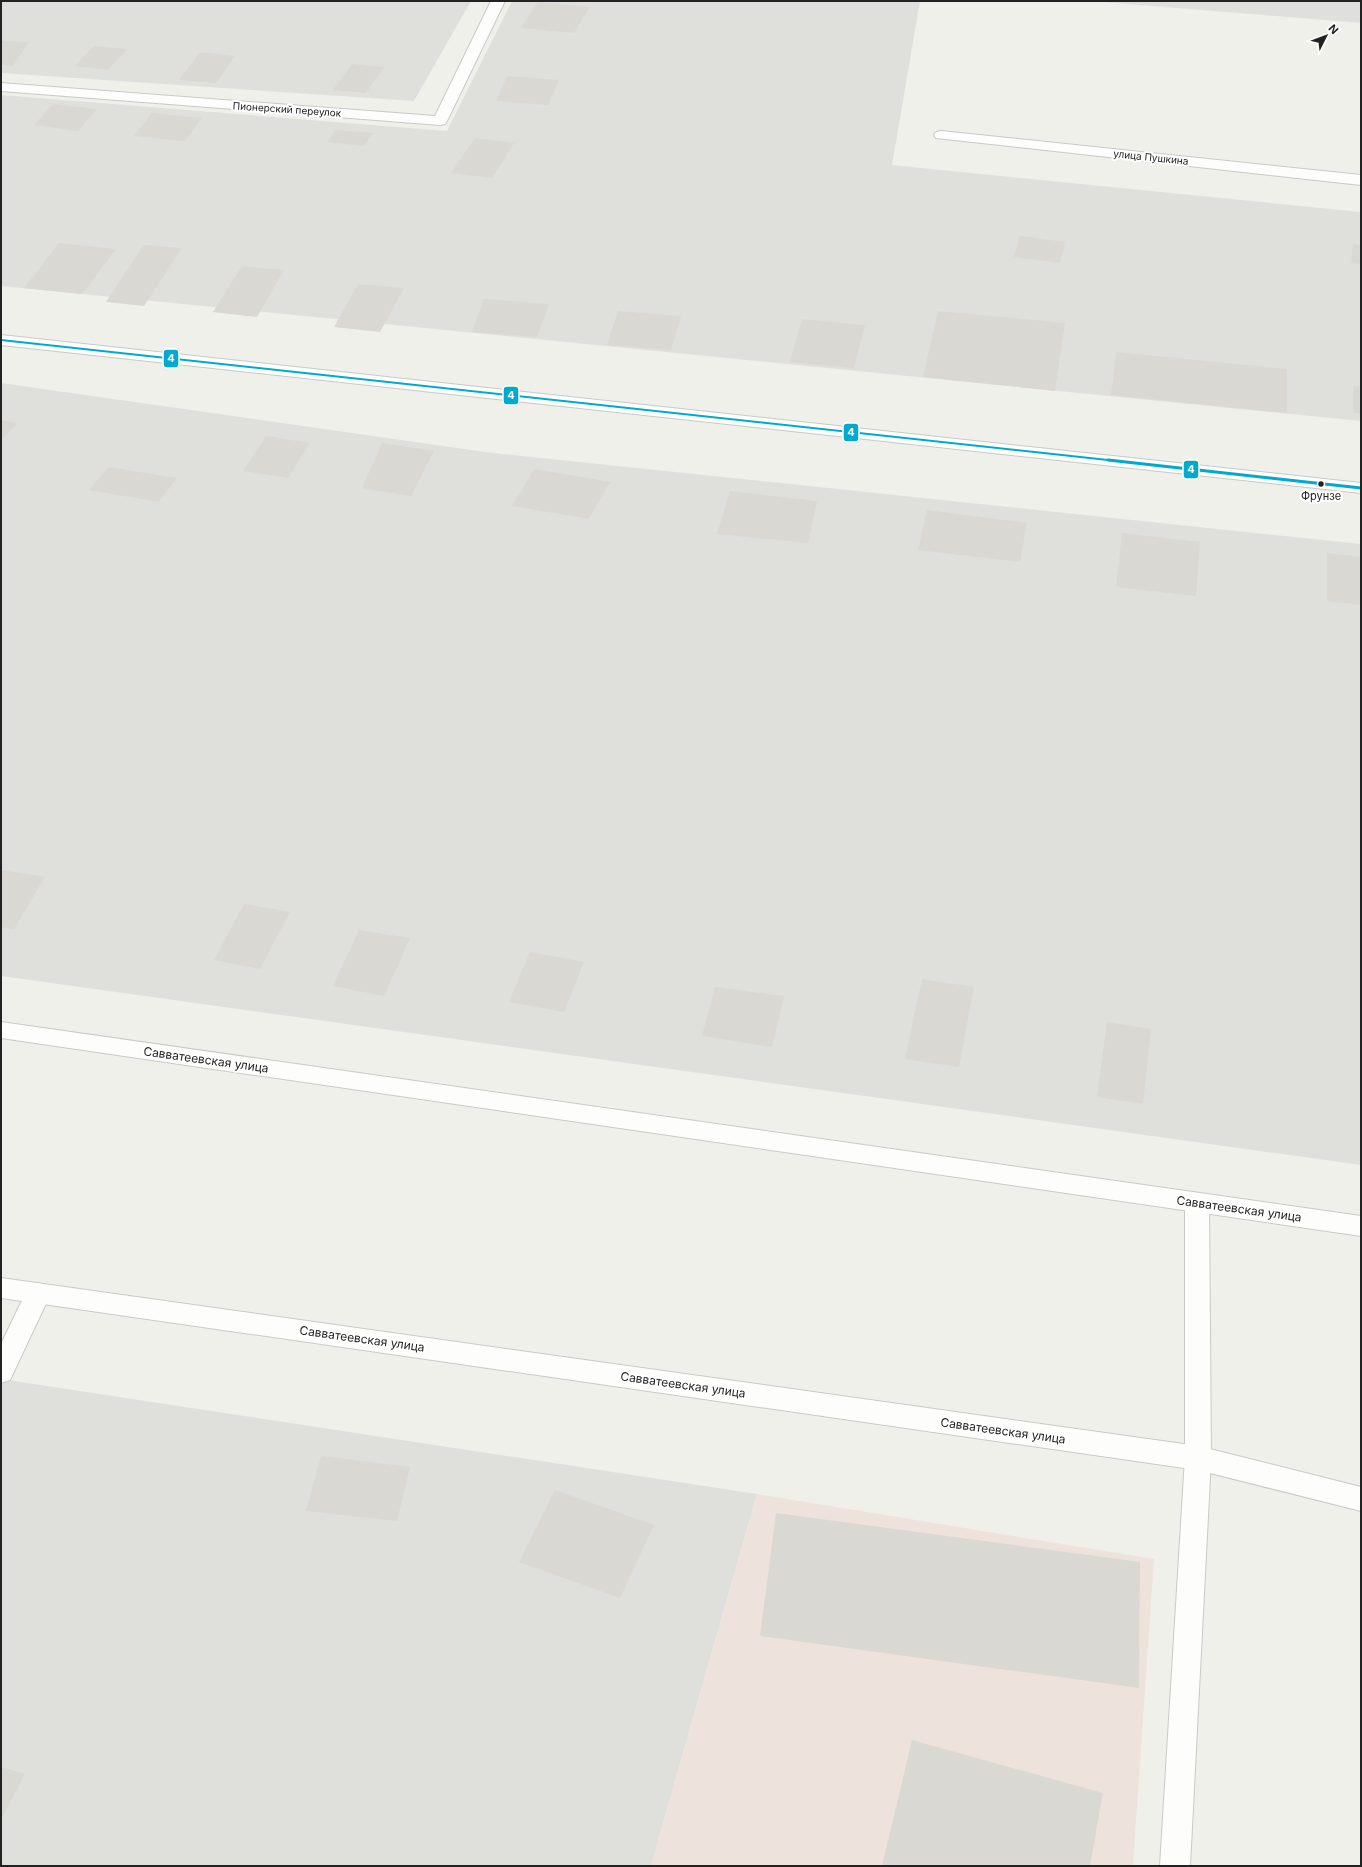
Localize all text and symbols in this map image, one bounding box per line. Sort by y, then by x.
north arrow [1306,16,1346,56]
text: N [1325,22,1341,37]
street label: Пионерский переулок [232,99,342,119]
street label: улица Пушкина [1113,147,1189,167]
line badge: 4 [163,349,179,368]
text: 4 [167,351,175,365]
line badge: 4 [503,386,519,405]
text: 4 [507,388,515,402]
line badge: 4 [843,423,859,442]
text: 4 [847,425,855,439]
line badge: 4 [1183,460,1199,479]
text: 4 [1187,462,1195,476]
marker: Фрунзе [1316,479,1326,489]
place label: Фрунзе [1301,489,1341,503]
street label: Савватеевская улица [143,1043,270,1076]
street label: Савватеевская улица [1176,1192,1303,1225]
street label: Савватеевская улица [299,1322,426,1355]
street label: Савватеевская улица [620,1368,747,1401]
street label: Савватеевская улица [940,1414,1067,1447]

